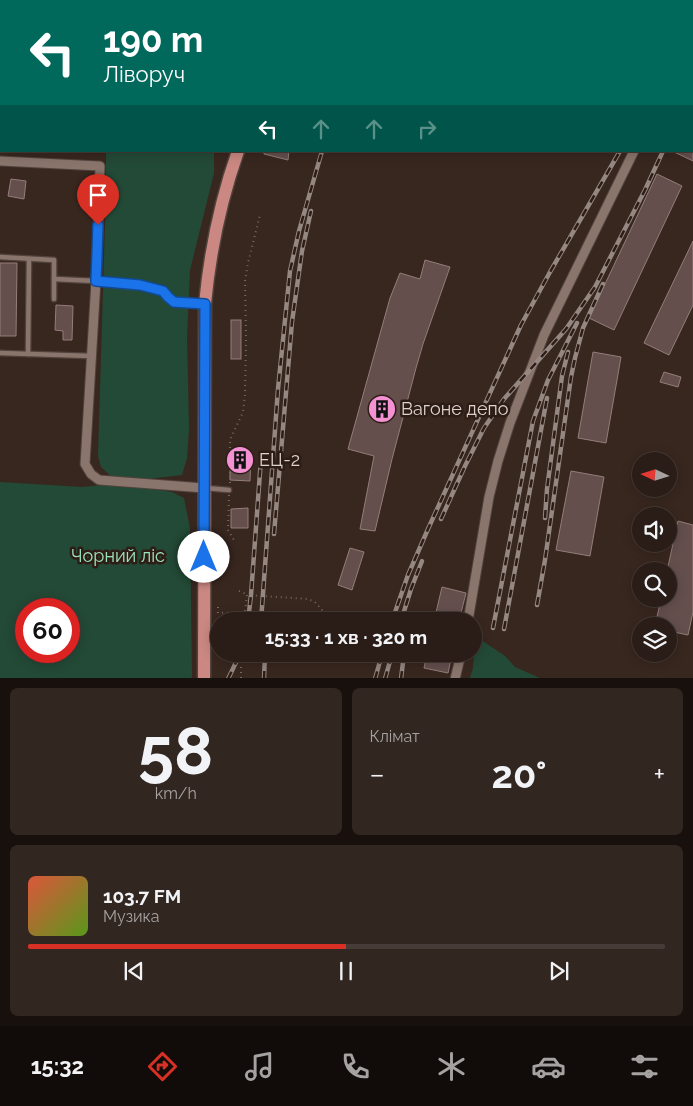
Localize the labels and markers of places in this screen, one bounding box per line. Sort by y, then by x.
pin [77,174,119,225]
building icon: Вагоне депо [367,394,397,424]
place label: Вагоне депо [401,398,509,419]
building icon: ЕЦ-2 [225,445,255,475]
place label: ЕЦ-2 [259,449,300,470]

